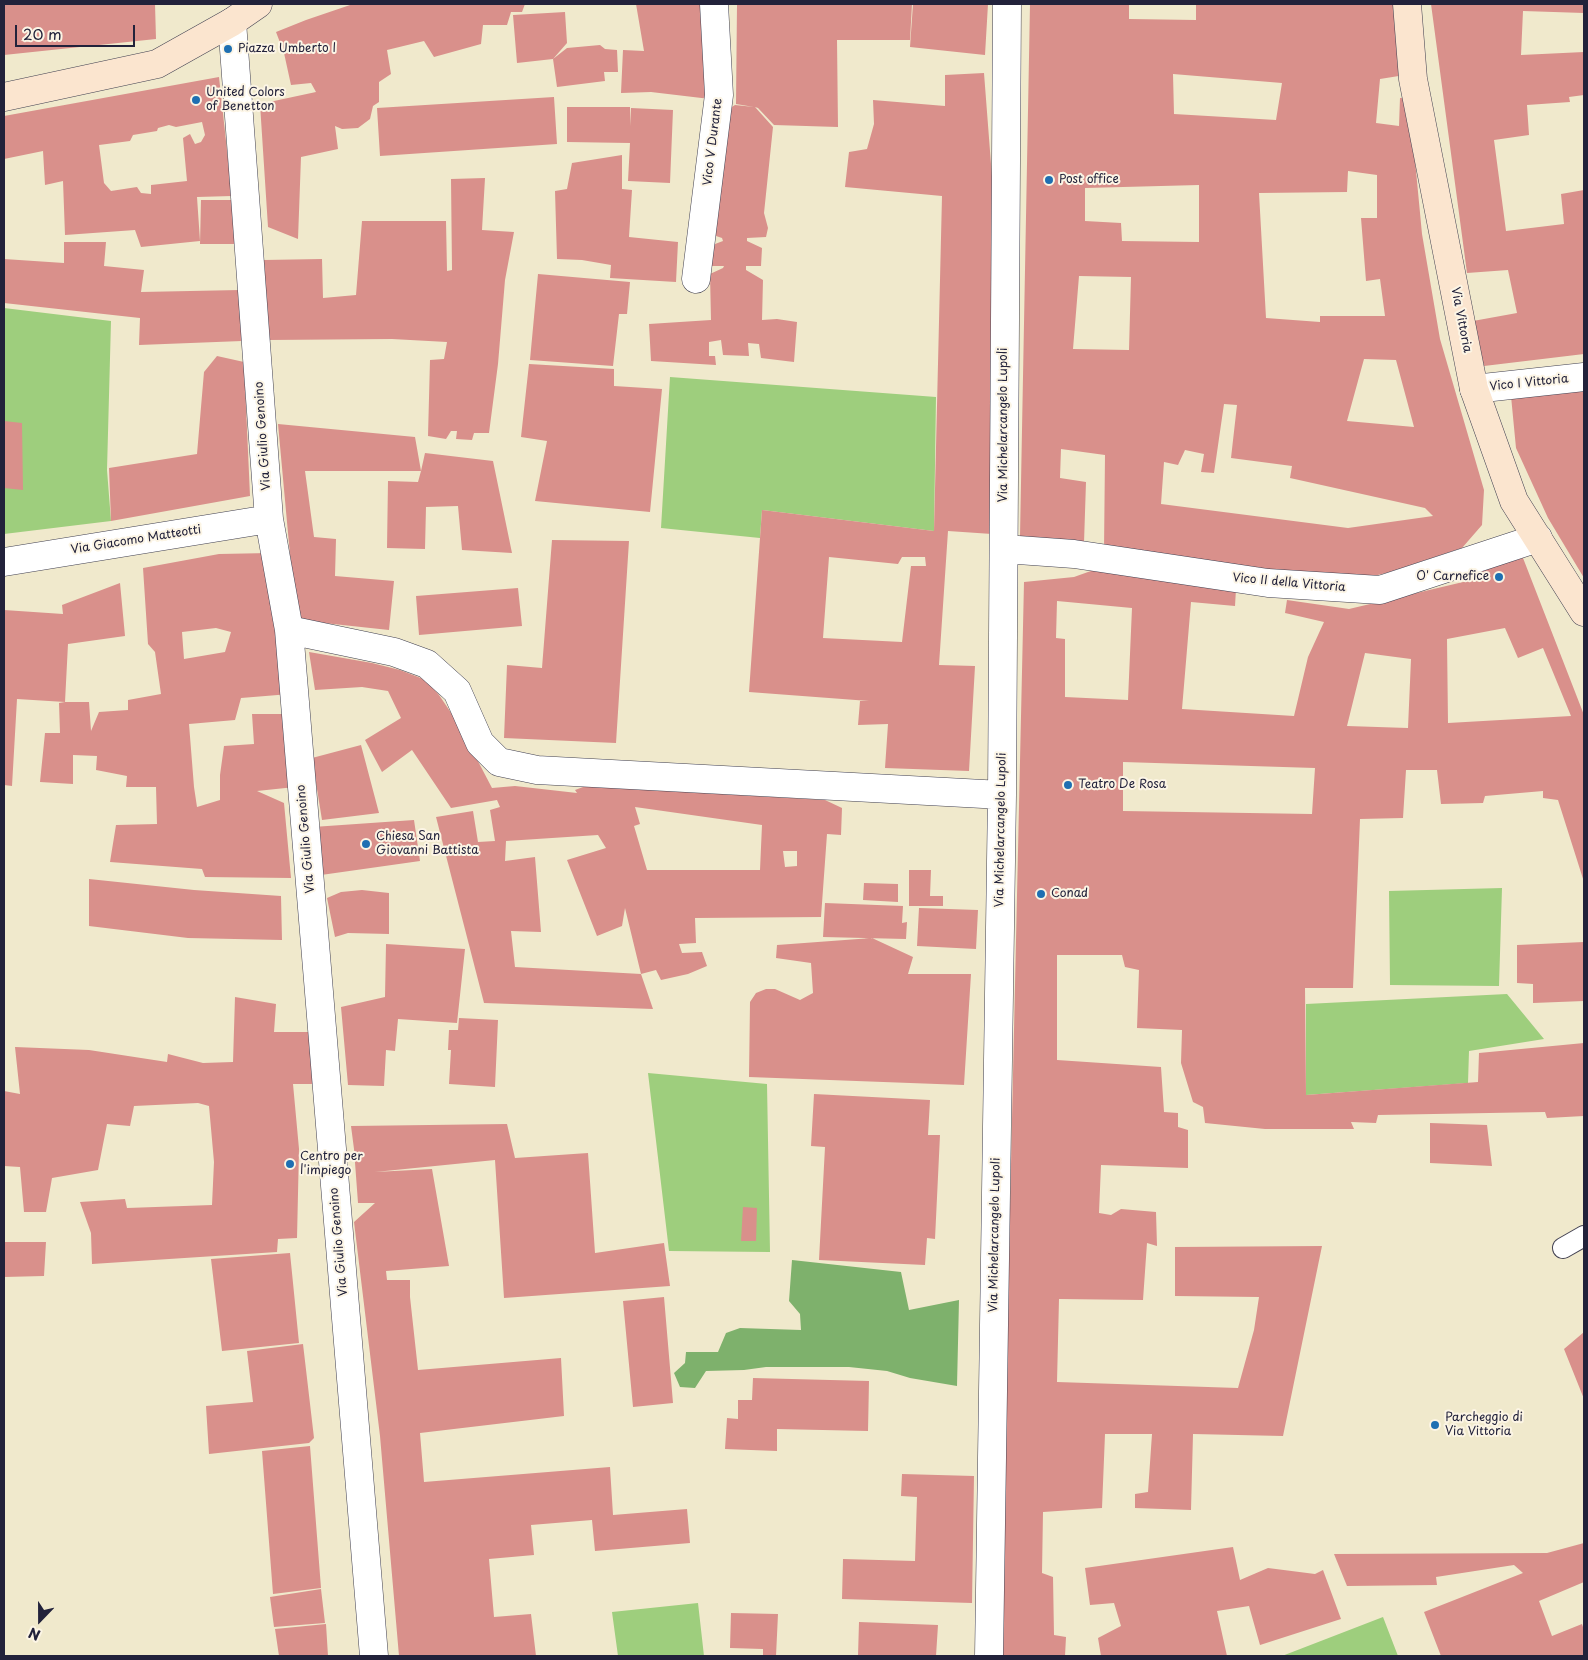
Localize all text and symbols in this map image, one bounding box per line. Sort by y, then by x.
scale bar [18,15,138,47]
text: 20 m [23,22,62,45]
place label: Piazza Umberto I [238,42,336,56]
marker: Piazza Umberto I [222,43,234,55]
place label: United Colors of Benetton [206,86,285,114]
marker: United Colors of Benetton [190,94,202,106]
street label: Vico V Durante [701,98,725,186]
place label: Post office [1059,173,1119,187]
marker: Post office [1043,174,1055,186]
street label: Via Vittoria [1448,286,1474,354]
street label: Via Michelarcangelo Lupoli [997,348,1011,502]
street label: Vico I Vittoria [1489,372,1569,394]
street label: Via Giulio Genoino [252,381,274,491]
street label: Via Giacomo Matteotti [70,523,202,557]
place label: O' Carnefice [1416,570,1489,584]
street label: Vico II della Vittoria [1232,571,1346,595]
marker: O' Carnefice [1493,571,1505,583]
street label: Via Michelarcangelo Lupoli [992,753,1010,907]
place label: Teatro De Rosa [1078,778,1166,792]
marker: Teatro De Rosa [1062,779,1074,791]
street label: Via Giulio Genoino [294,784,318,894]
place label: Chiesa San Giovanni Battista [376,830,479,858]
marker: Chiesa San Giovanni Battista [360,838,372,850]
place label: Conad [1051,887,1088,901]
marker: Conad [1035,888,1047,900]
place label: Centro per l'impiego [300,1150,363,1178]
marker: Centro per l'impiego [284,1158,296,1170]
street label: Via Michelarcangelo Lupoli [986,1158,1004,1312]
street label: Via Giulio Genoino [327,1187,351,1297]
place label: Parcheggio di Via Vittoria [1445,1411,1523,1439]
marker: Parcheggio di Via Vittoria [1429,1419,1441,1431]
north arrow [15,1595,65,1645]
text: N [25,1623,43,1646]

